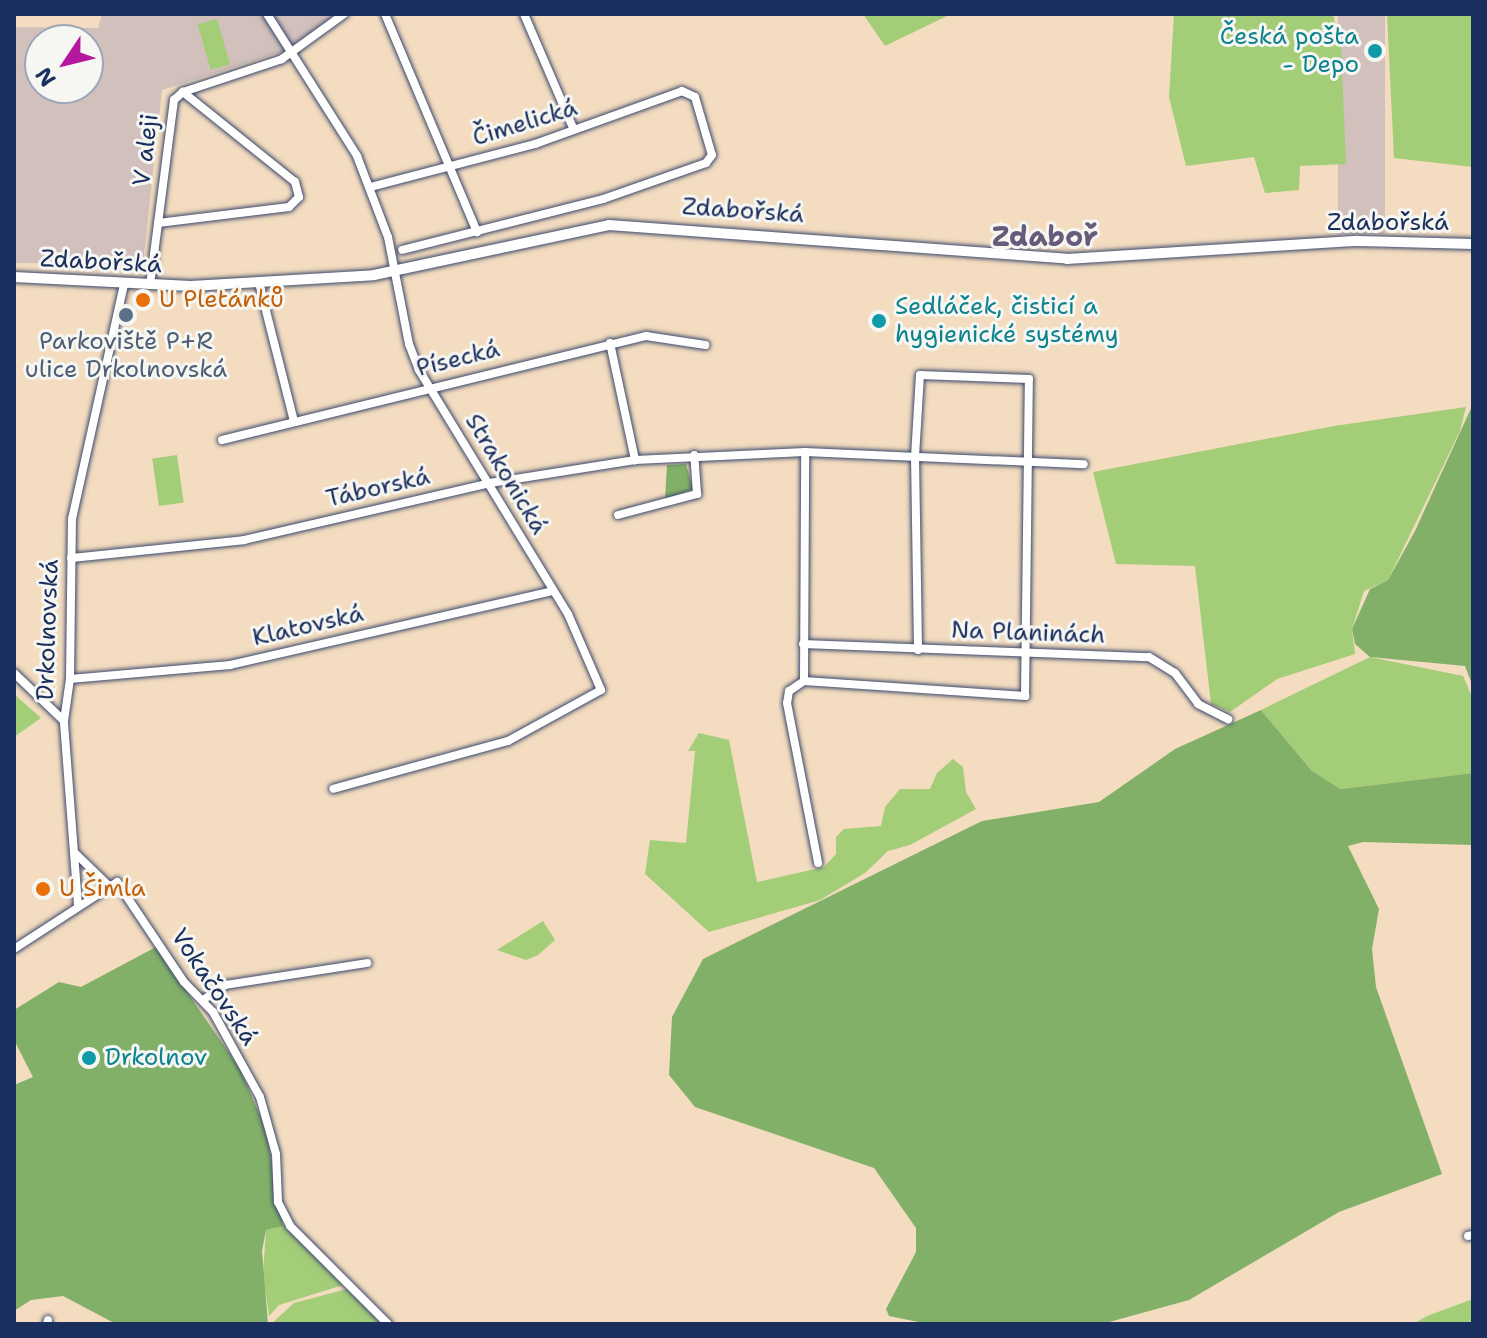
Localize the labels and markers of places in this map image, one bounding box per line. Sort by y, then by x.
place label: Česká pošta - Depo [1220,23,1359,79]
marker: Česká pošta - Depo [1366,42,1384,60]
place label: U Pletánků [159,286,284,314]
marker: U Pletánků [134,291,152,309]
place label: Sedláček, čisticí a hygienické systémy [895,293,1118,349]
marker: Parkoviště P+R ulice Drkolnovská [117,306,135,324]
marker: Sedláček, čisticí a hygienické systémy [870,312,888,330]
place label: Parkoviště P+R ulice Drkolnovská [25,328,227,384]
place label: U Šimla [59,875,146,903]
marker: U Šimla [34,880,52,898]
place label: Drkolnov [105,1044,207,1072]
marker: Drkolnov [80,1049,98,1067]

